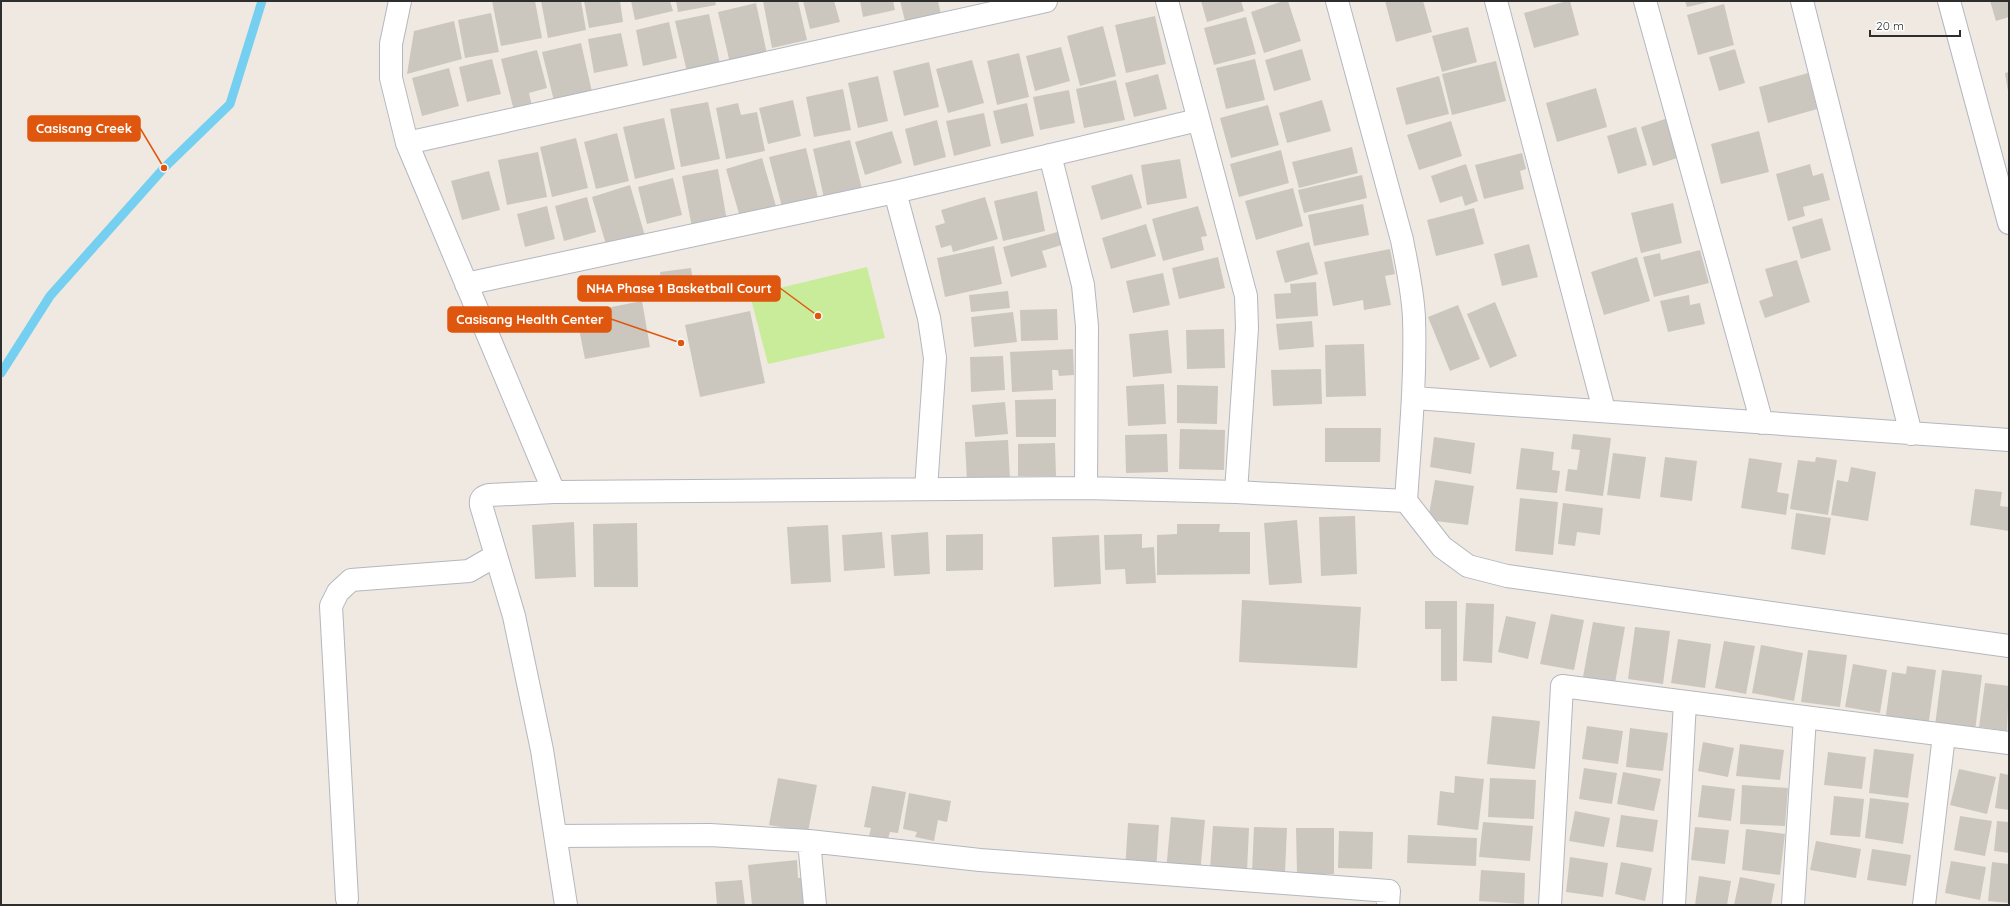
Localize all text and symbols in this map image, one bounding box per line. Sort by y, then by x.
scale bar [1870,12,1960,38]
text: 20 m [1876,18,1904,33]
callout: Casisang Creek [28,116,140,141]
text: Casisang Creek [36,120,132,136]
callout: NHA Phase 1 Basketball Court [578,276,780,301]
text: NHA Phase 1 Basketball Court [586,280,772,296]
callout: Casisang Health Center [448,307,611,332]
text: Casisang Health Center [456,311,604,327]

